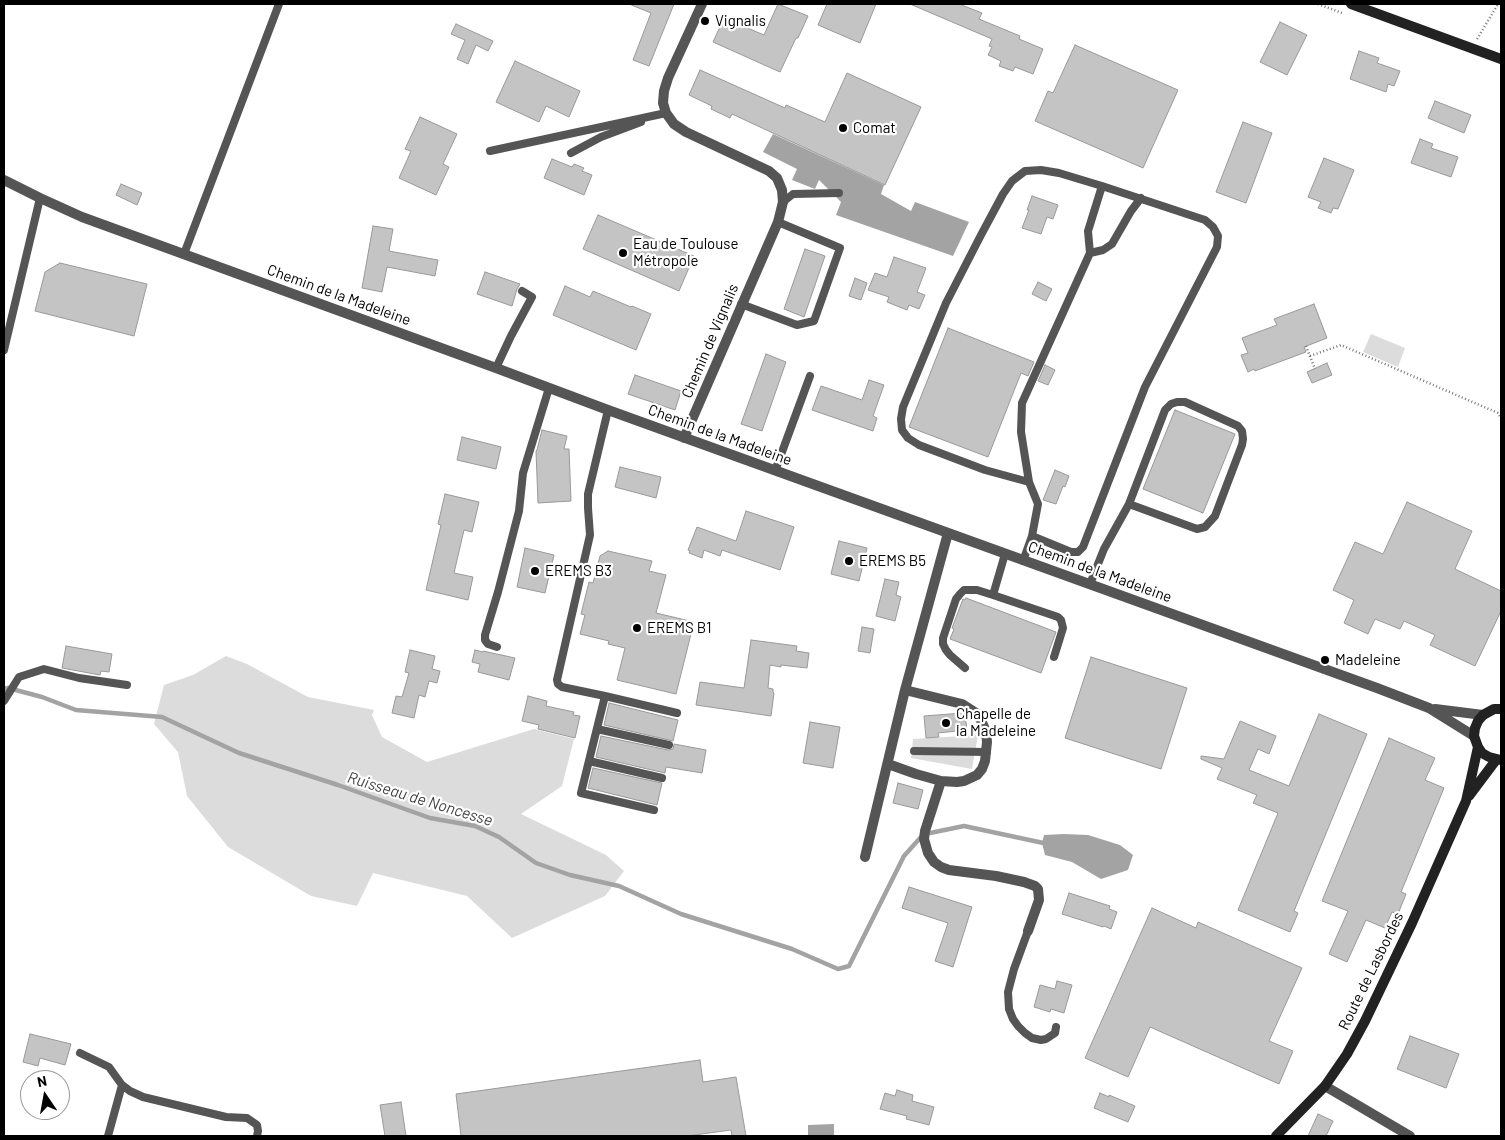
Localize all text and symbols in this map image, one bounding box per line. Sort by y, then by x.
place label: Vignalis [715,12,766,30]
marker: Vignalis [699,15,711,27]
place label: Comat [853,119,896,137]
marker: Comat [837,122,849,134]
place label: Eau de Toulouse Métropole [633,235,739,270]
marker: Eau de Toulouse Métropole [617,247,629,259]
street label: Chemin de la Madeleine [265,261,413,329]
street label: Chemin de Vignalis [678,281,742,401]
street label: Chemin de la Madeleine [646,401,794,469]
street label: Chemin de la Madeleine [1026,538,1174,606]
place label: EREMS B5 [859,552,926,570]
marker: EREMS B5 [843,555,855,567]
place label: EREMS B3 [545,562,612,580]
marker: EREMS B3 [529,565,541,577]
place label: EREMS B1 [647,619,711,637]
marker: EREMS B1 [631,622,643,634]
place label: Madeleine [1335,651,1401,669]
marker: Madeleine [1319,654,1331,666]
place label: Chapelle de la Madeleine [956,705,1036,740]
marker: Chapelle de la Madeleine [940,717,952,729]
water label: Ruisseau de Noncesse [345,768,495,830]
street label: Route de Lasbordes [1335,909,1407,1033]
north arrow [20,1070,70,1120]
text: N [36,1072,48,1090]

